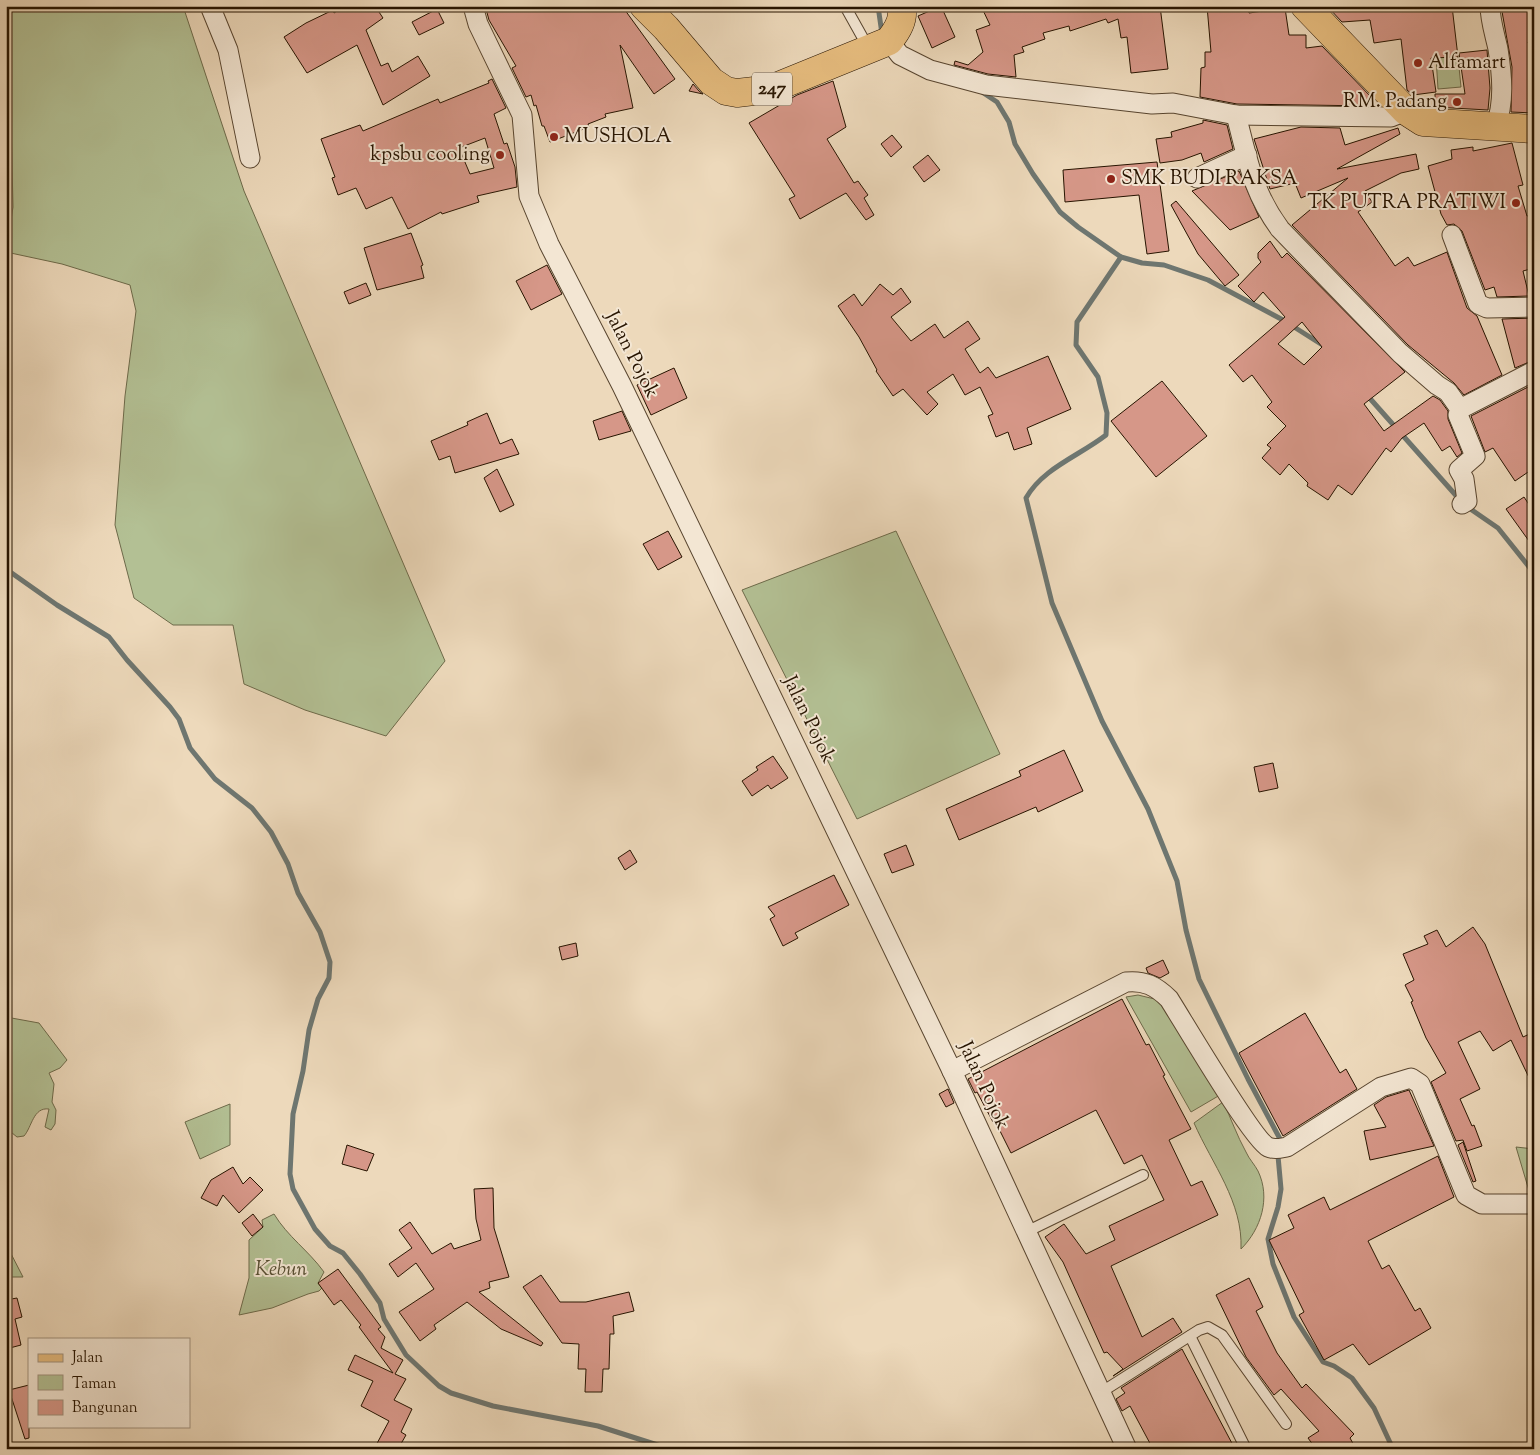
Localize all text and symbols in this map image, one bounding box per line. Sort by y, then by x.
place label: Alfamart [1428,49,1506,78]
marker: Alfamart [1412,57,1424,69]
road number: 247 [752,72,792,106]
place label: RM. Padang [1343,88,1447,117]
marker: RM. Padang [1451,96,1463,108]
place label: MUSHOLA [564,123,672,152]
marker: MUSHOLA [548,131,560,143]
place label: kpsbu cooling [370,141,490,170]
marker: kpsbu cooling [494,149,506,161]
place label: SMK BUDI RAKSA [1121,165,1298,194]
marker: SMK BUDI RAKSA [1105,173,1117,185]
place label: TK PUTRA PRATIWI [1307,189,1506,218]
marker: TK PUTRA PRATIWI [1510,197,1522,209]
street label: Jalan Pojok [596,305,665,404]
street label: Jalan Pojok [774,670,842,769]
street label: Jalan Pojok [949,1036,1016,1135]
park label: Kebun [255,1256,308,1285]
legend [28,1338,190,1428]
text: Jalan [71,1348,103,1369]
text: Taman [72,1374,116,1395]
text: Bangunan [72,1398,138,1419]

